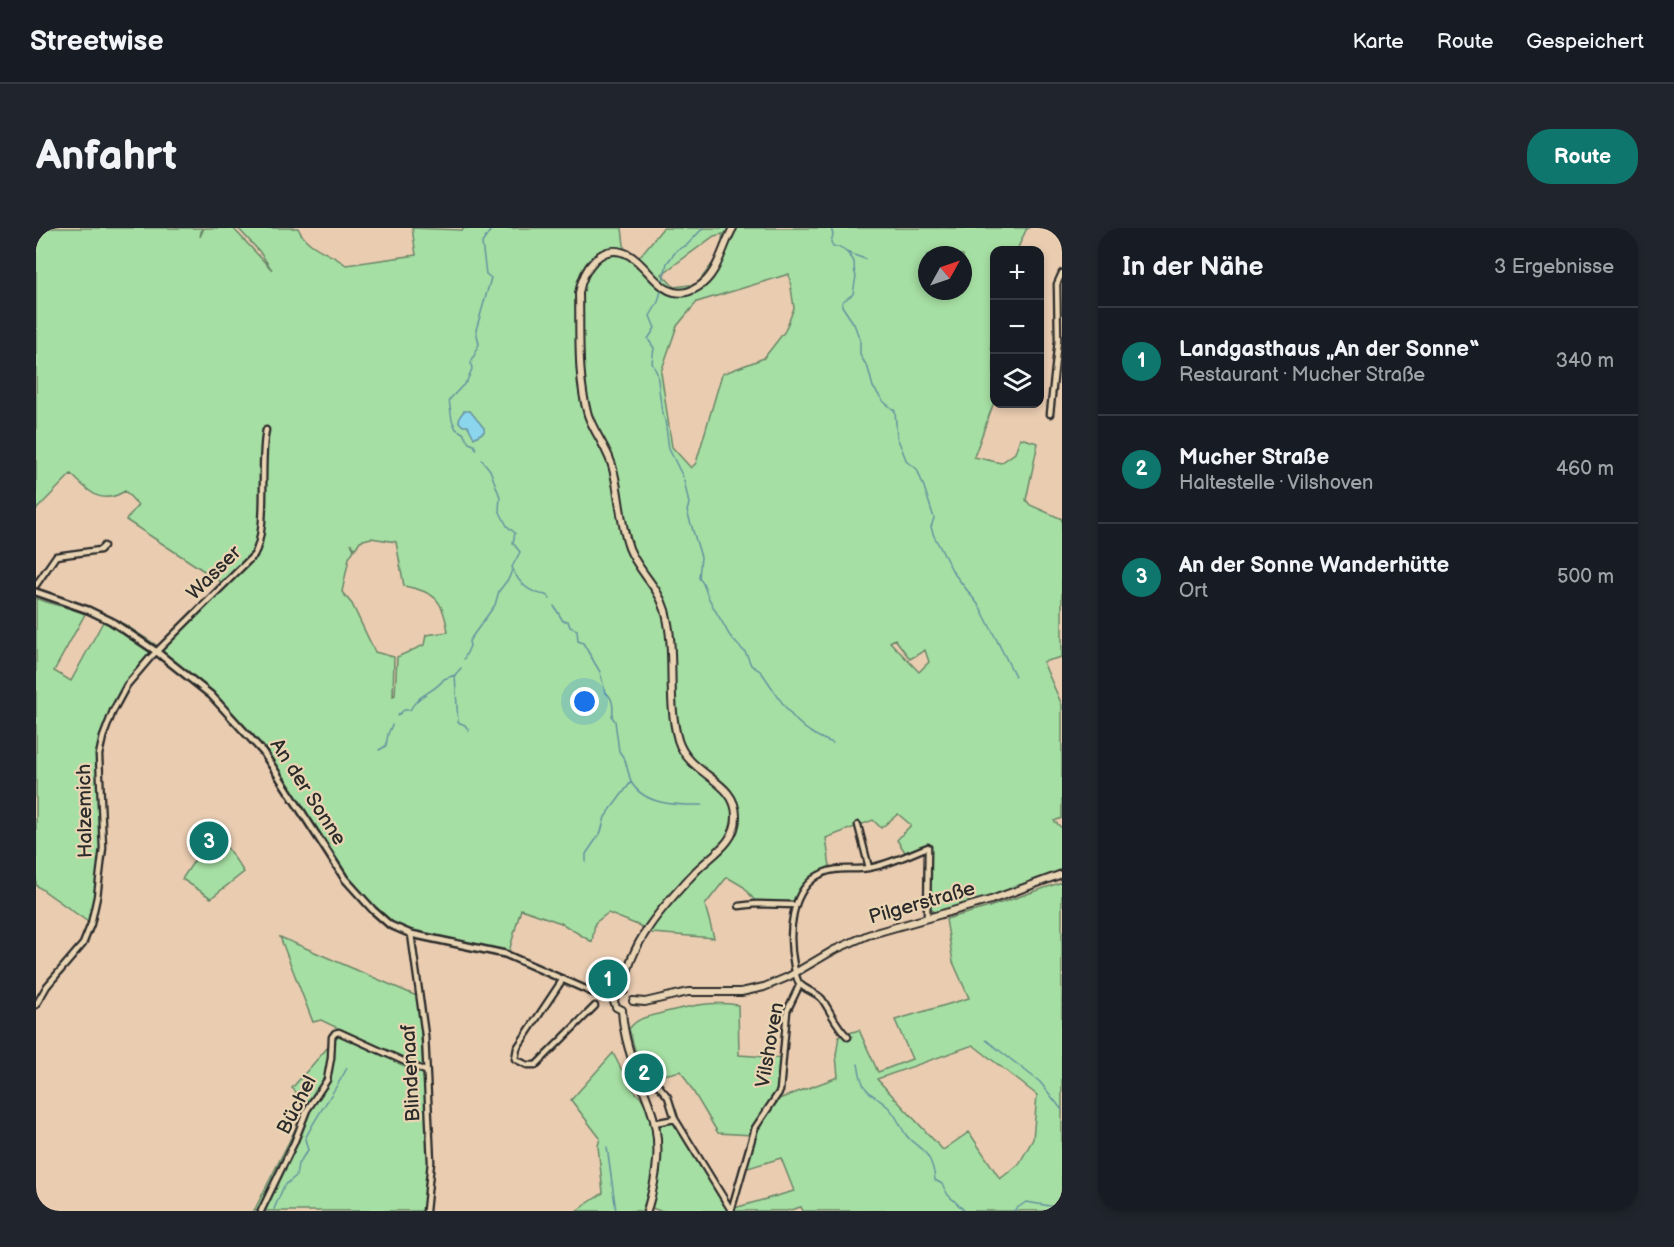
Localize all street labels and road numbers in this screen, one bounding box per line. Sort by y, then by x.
street label: Wasser [182,540,247,605]
street label: An der Sonne [265,734,351,850]
street label: Halzemich [72,764,98,858]
street label: Pilgerstraße [866,876,978,930]
street label: Vilshoven [751,1000,789,1090]
street label: Blindenaaf [396,1024,426,1122]
street label: Büchel [272,1071,322,1139]

